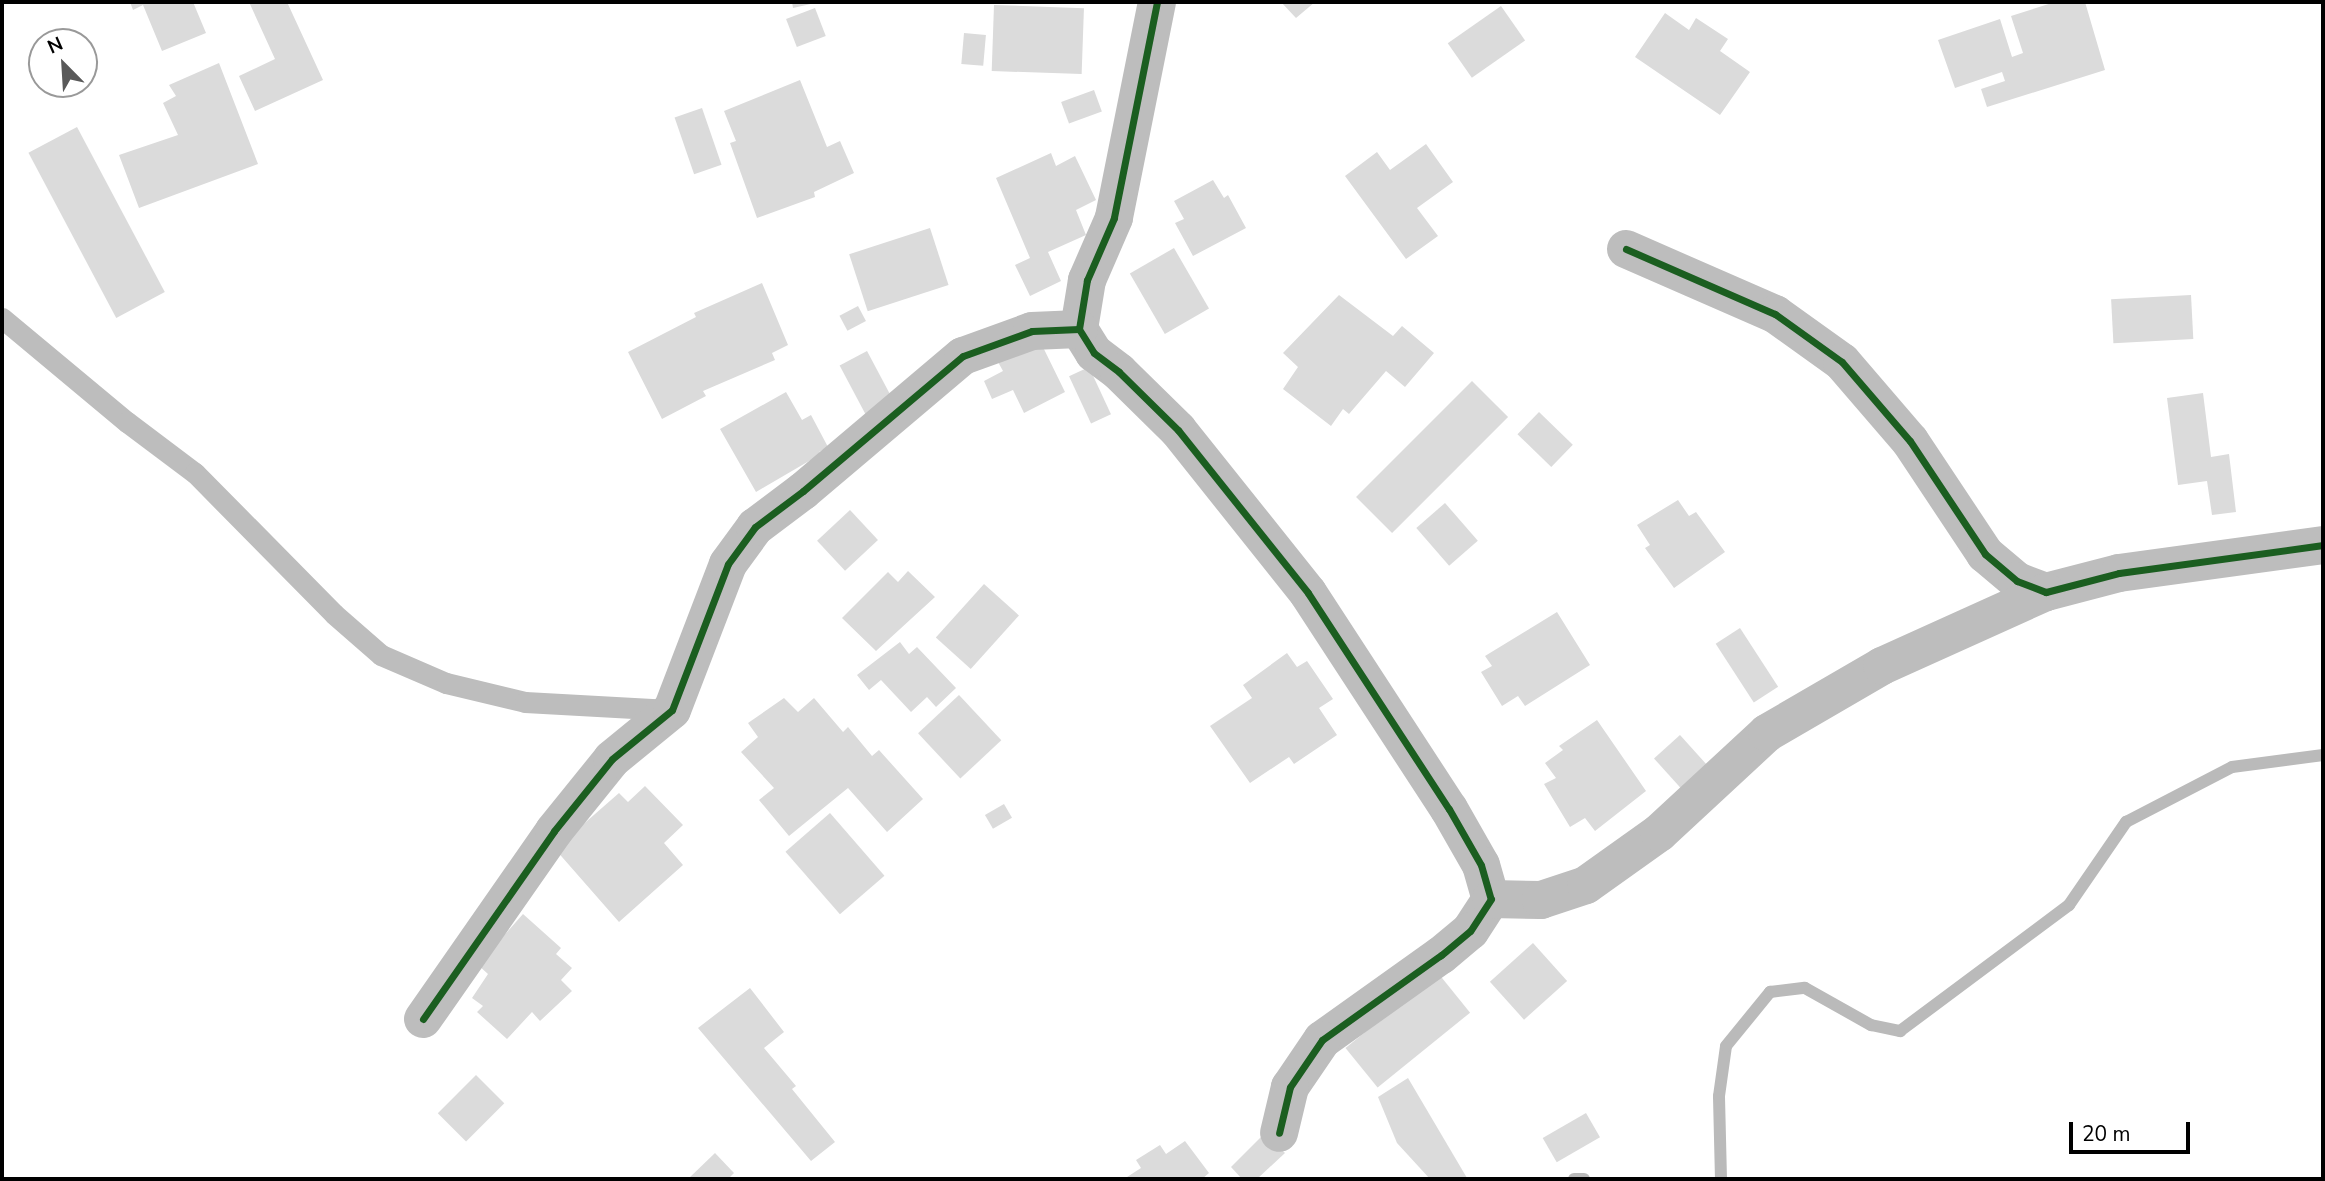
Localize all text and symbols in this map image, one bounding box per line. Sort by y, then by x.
north arrow [28,28,98,98]
text: N [43,31,67,60]
scale bar [2073,1108,2194,1152]
text: 20 m [2082,1120,2131,1148]

